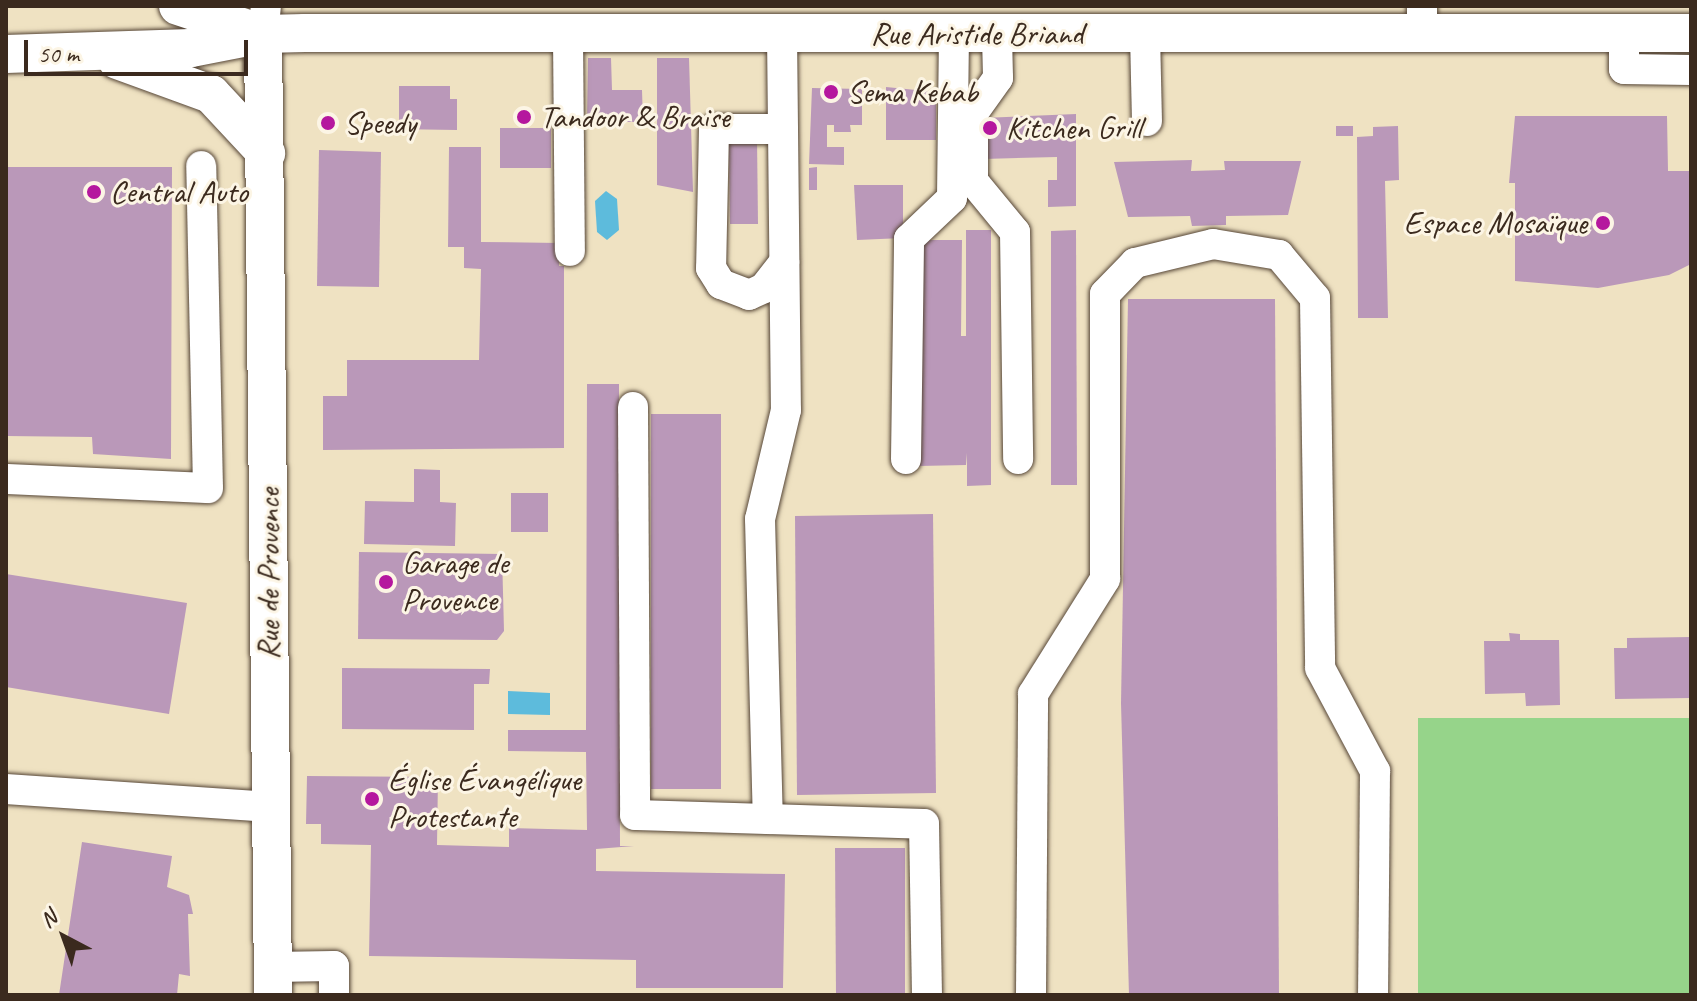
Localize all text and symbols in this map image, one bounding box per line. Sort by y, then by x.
street label: Rue Aristide Briand [871,15,1083,53]
scale bar [28,24,252,74]
text: 50 m [38,39,79,69]
place label: Sema Kebab [847,73,977,111]
marker: Sema Kebab [822,83,840,101]
place label: Tandoor & Braise [540,98,730,136]
place label: Speedy [344,104,416,142]
marker: Tandoor & Braise [515,108,533,126]
place label: Kitchen Grill [1006,109,1141,147]
marker: Speedy [319,114,337,132]
marker: Kitchen Grill [981,119,999,137]
place label: Central Auto [110,173,247,211]
marker: Central Auto [85,183,103,201]
place label: Espace Mosaïque [1405,204,1587,242]
marker: Espace Mosaïque [1594,214,1612,232]
street label: Rue de Provence [250,488,288,660]
place label: Garage de Provence [402,545,508,620]
marker: Garage de Provence [377,573,395,591]
place label: Église Évangélique Protestante [388,762,581,837]
marker: Église Évangélique Protestante [363,790,381,808]
north arrow [24,897,104,977]
text: N [34,904,63,934]

